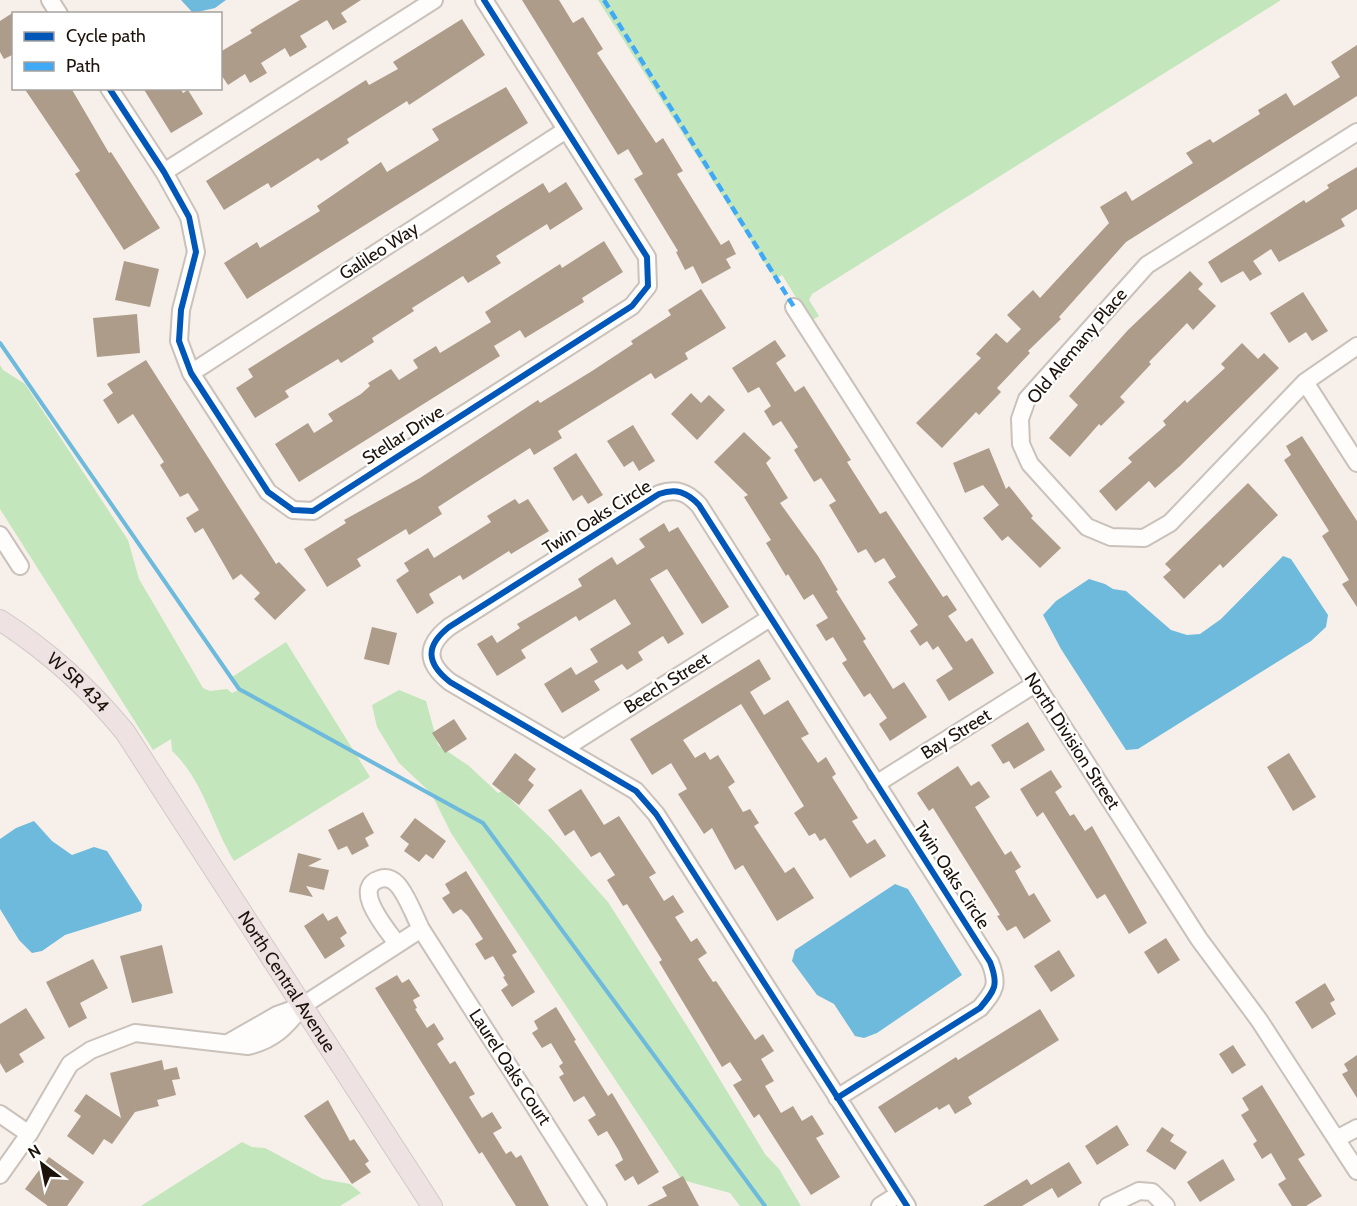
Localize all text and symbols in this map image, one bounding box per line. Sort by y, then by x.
legend [12,12,222,90]
text: Cycle path [66,25,146,47]
text: Path [66,55,100,77]
street label: Galileo Way [335,217,423,285]
street label: Old Alemany Place [1022,284,1132,408]
street label: Stellar Drive [358,401,448,469]
street label: Twin Oaks Circle [539,475,655,559]
street label: W SR 434 [43,648,113,717]
street label: Beech Street [620,648,714,718]
street label: North Division Street [1020,668,1124,814]
street label: Bay Street [917,704,995,764]
street label: Twin Oaks Circle [909,817,995,933]
street label: North Central Avenue [233,907,340,1056]
street label: Laurel Oaks Court [464,1005,556,1129]
north arrow [12,1134,72,1194]
text: N [24,1141,44,1163]

